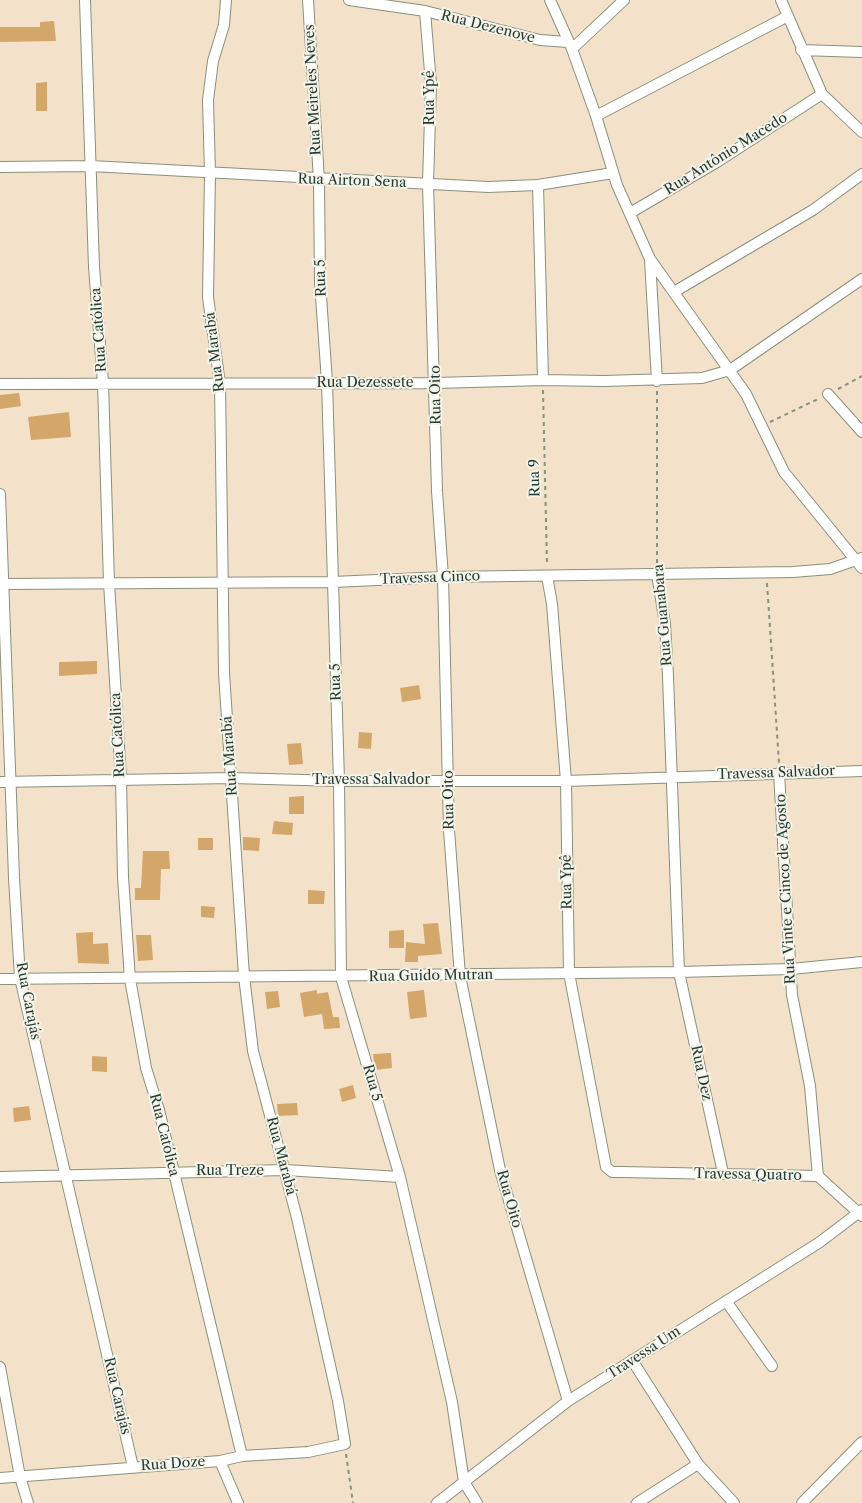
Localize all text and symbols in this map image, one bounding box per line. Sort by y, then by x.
street label: Rua Dezenove [439,7,537,47]
street label: Rua Meireles Neves [301,24,325,156]
street label: Rua Ypê [422,70,438,126]
street label: Rua Antônio Macedo [661,109,791,199]
street label: Rua Airton Sena [297,171,407,191]
street label: Rua 5 [312,259,330,297]
street label: Rua Católica [88,287,110,373]
street label: Rua Marabá [202,311,228,393]
street label: Rua Oito [427,365,445,425]
street label: Rua Dezessete [316,375,414,391]
street label: Rua 9 [526,459,544,497]
street label: Rua Guanabara [650,563,676,667]
street label: Travessa Cinco [379,568,481,588]
street label: Rua 5 [327,663,345,701]
street label: Rua Católica [107,692,129,778]
street label: Rua Marabá [219,715,241,797]
street label: Travessa Salvador [717,763,835,783]
street label: Rua Oito [440,770,458,830]
street label: Travessa Salvador [312,772,430,788]
street label: Rua Vinte e Cinco de Agosto [773,793,799,985]
street label: Rua Ypê [558,854,576,910]
street label: Rua Carajás [12,961,44,1041]
street label: Rua Guido Mutran [369,967,493,985]
street label: Rua Dez [687,1044,715,1102]
street label: Rua 5 [359,1063,385,1103]
street label: Rua Católica [146,1092,182,1178]
street label: Rua Marabá [262,1115,300,1197]
street label: Rua Treze [196,1163,264,1179]
street label: Travessa Quatro [694,1166,802,1184]
street label: Rua Oito [493,1168,525,1230]
street label: Travessa Um [604,1323,684,1383]
street label: Rua Carajás [100,1356,134,1436]
street label: Rua Doze [140,1453,206,1475]

